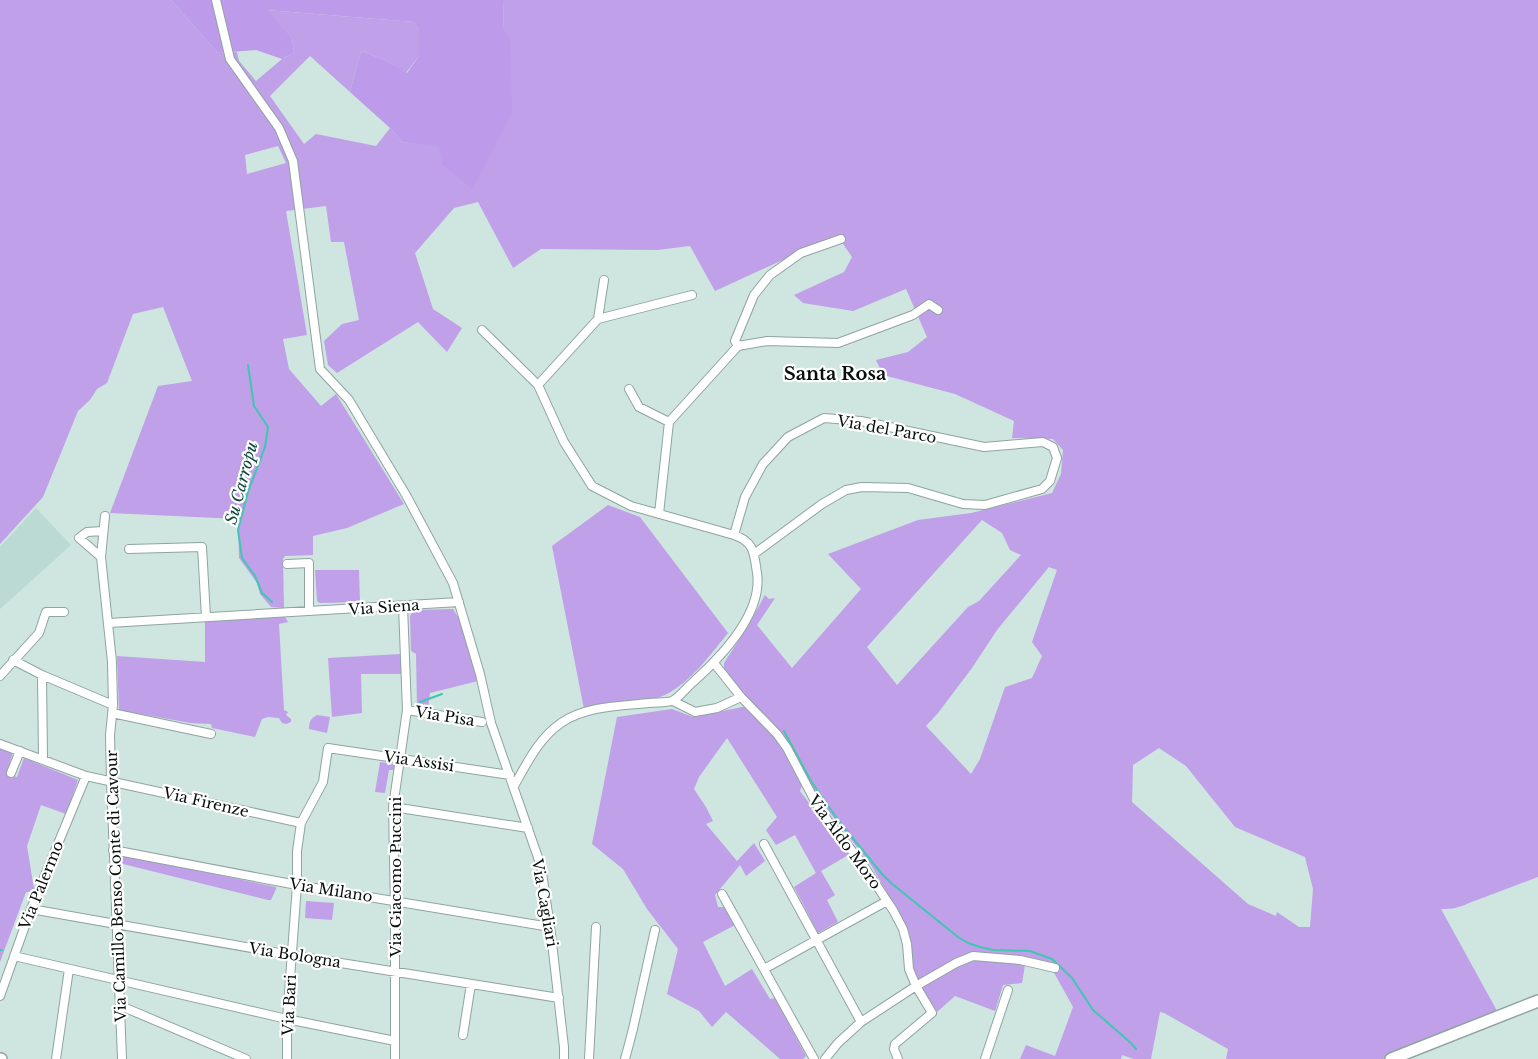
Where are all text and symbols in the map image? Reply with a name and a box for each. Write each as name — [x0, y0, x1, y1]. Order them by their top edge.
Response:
district label: Santa Rosa — [784, 363, 887, 385]
street label: Via del Parco — [835, 411, 938, 447]
water label: Su Carropu — [220, 439, 262, 527]
street label: Via Siena — [347, 595, 421, 619]
street label: Via Pisa — [413, 702, 477, 730]
street label: Via Assisi — [382, 747, 455, 775]
street label: Via Camillo Benso Conte di Cavour — [102, 749, 130, 1023]
street label: Via Firenze — [160, 783, 251, 821]
street label: Via Aldo Moro — [804, 790, 886, 893]
street label: Via Giacomo Puccini — [386, 797, 405, 958]
street label: Via Palermo — [14, 838, 68, 933]
street label: Via Cagliari — [528, 856, 562, 949]
street label: Via Milano — [287, 874, 374, 906]
street label: Via Bologna — [247, 938, 343, 972]
street label: Via Bari — [278, 974, 300, 1037]

